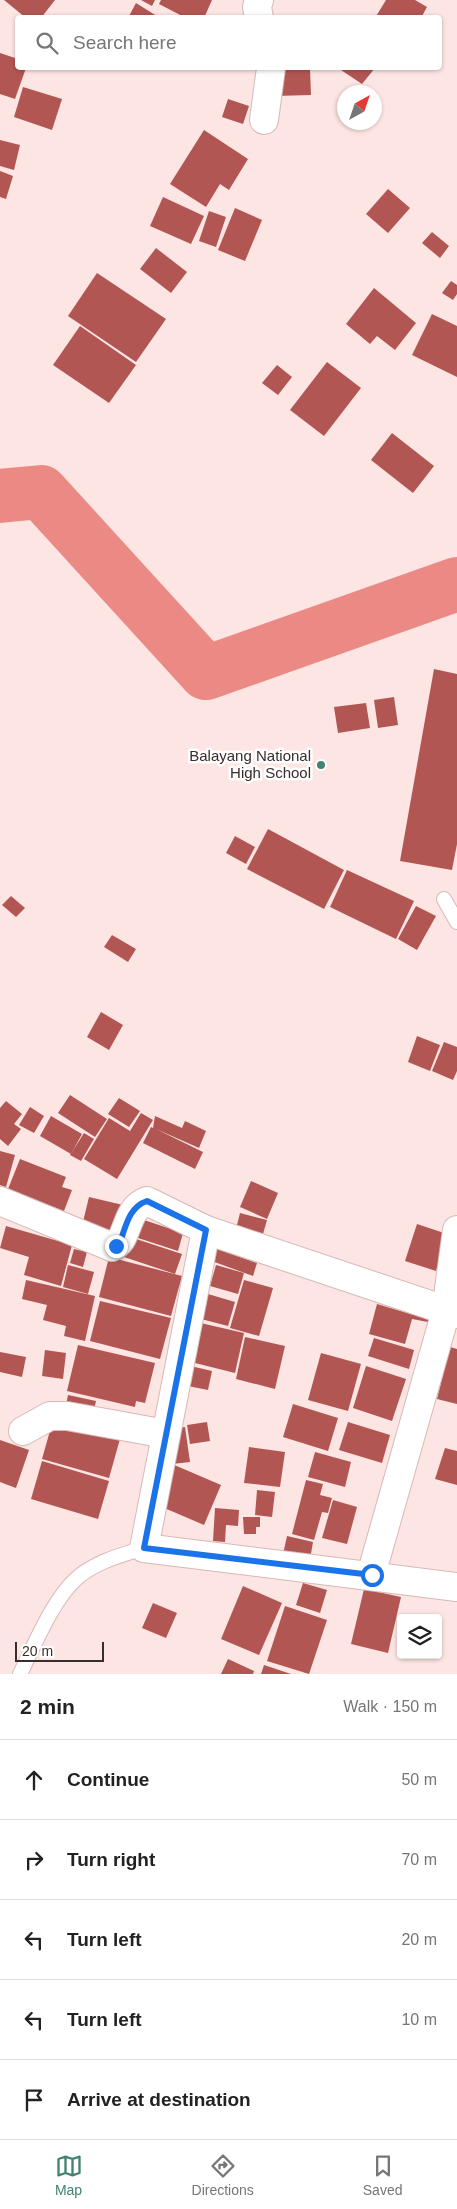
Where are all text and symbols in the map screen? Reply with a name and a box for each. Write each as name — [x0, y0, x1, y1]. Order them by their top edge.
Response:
search box — [15, 15, 442, 70]
icon: search — [33, 29, 61, 57]
text: Search here — [73, 32, 177, 53]
north arrow — [337, 85, 382, 130]
place label: Balayang National High School — [189, 747, 311, 781]
marker: Balayang National High School — [315, 759, 327, 771]
route end — [105, 1235, 128, 1258]
route start — [361, 1564, 384, 1587]
map controls — [397, 1614, 442, 1659]
button: layers — [397, 1614, 442, 1659]
scale bar — [15, 1639, 104, 1662]
text: 20 m — [22, 1643, 53, 1659]
text: 2 min — [20, 1695, 75, 1718]
text: Walk · 150 m — [343, 1698, 437, 1715]
icon: ahead — [20, 1766, 48, 1794]
text: Continue — [67, 1769, 149, 1790]
text: 50 m — [401, 1771, 437, 1788]
icon: right — [20, 1846, 48, 1874]
text: Turn right — [67, 1849, 155, 1870]
text: 70 m — [401, 1851, 437, 1868]
icon: left — [20, 1926, 48, 1954]
text: Turn left — [67, 1929, 142, 1950]
text: 20 m — [401, 1931, 437, 1948]
icon: left — [20, 2006, 48, 2034]
text: Turn left — [67, 2009, 142, 2030]
text: 10 m — [401, 2011, 437, 2028]
icon: arrive — [20, 2086, 48, 2114]
text: Arrive at destination — [67, 2089, 251, 2110]
tab: Map — [55, 2152, 83, 2198]
tab: Directions — [192, 2152, 254, 2198]
tab: Saved — [363, 2152, 402, 2198]

